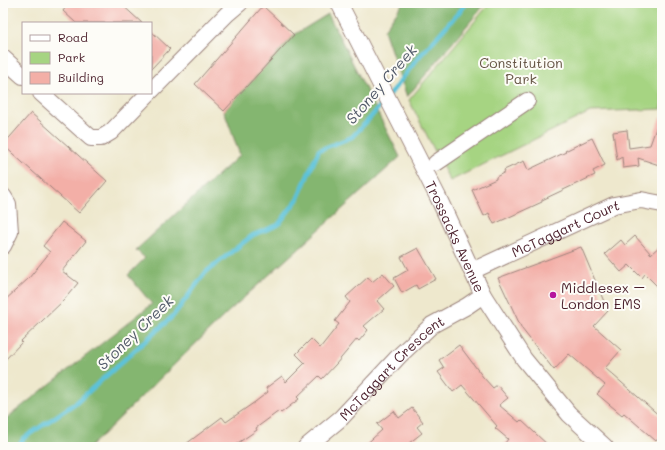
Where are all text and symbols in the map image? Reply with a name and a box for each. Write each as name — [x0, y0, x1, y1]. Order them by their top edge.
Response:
legend — [22, 22, 152, 94]
text: Road — [58, 29, 88, 45]
water label: Stoney Creek — [341, 39, 422, 128]
text: Park — [58, 49, 85, 65]
park label: Constitution Park — [479, 53, 563, 88]
text: Building — [58, 69, 104, 85]
street label: Trossacks Avenue — [422, 177, 490, 295]
street label: McTaggart Court — [508, 195, 621, 261]
place label: Middlesex – London EMS — [561, 278, 645, 313]
water label: Stoney Creek — [92, 290, 178, 374]
marker: Middlesex – London EMS — [548, 290, 558, 300]
street label: McTaggart Crescent — [334, 311, 447, 424]

